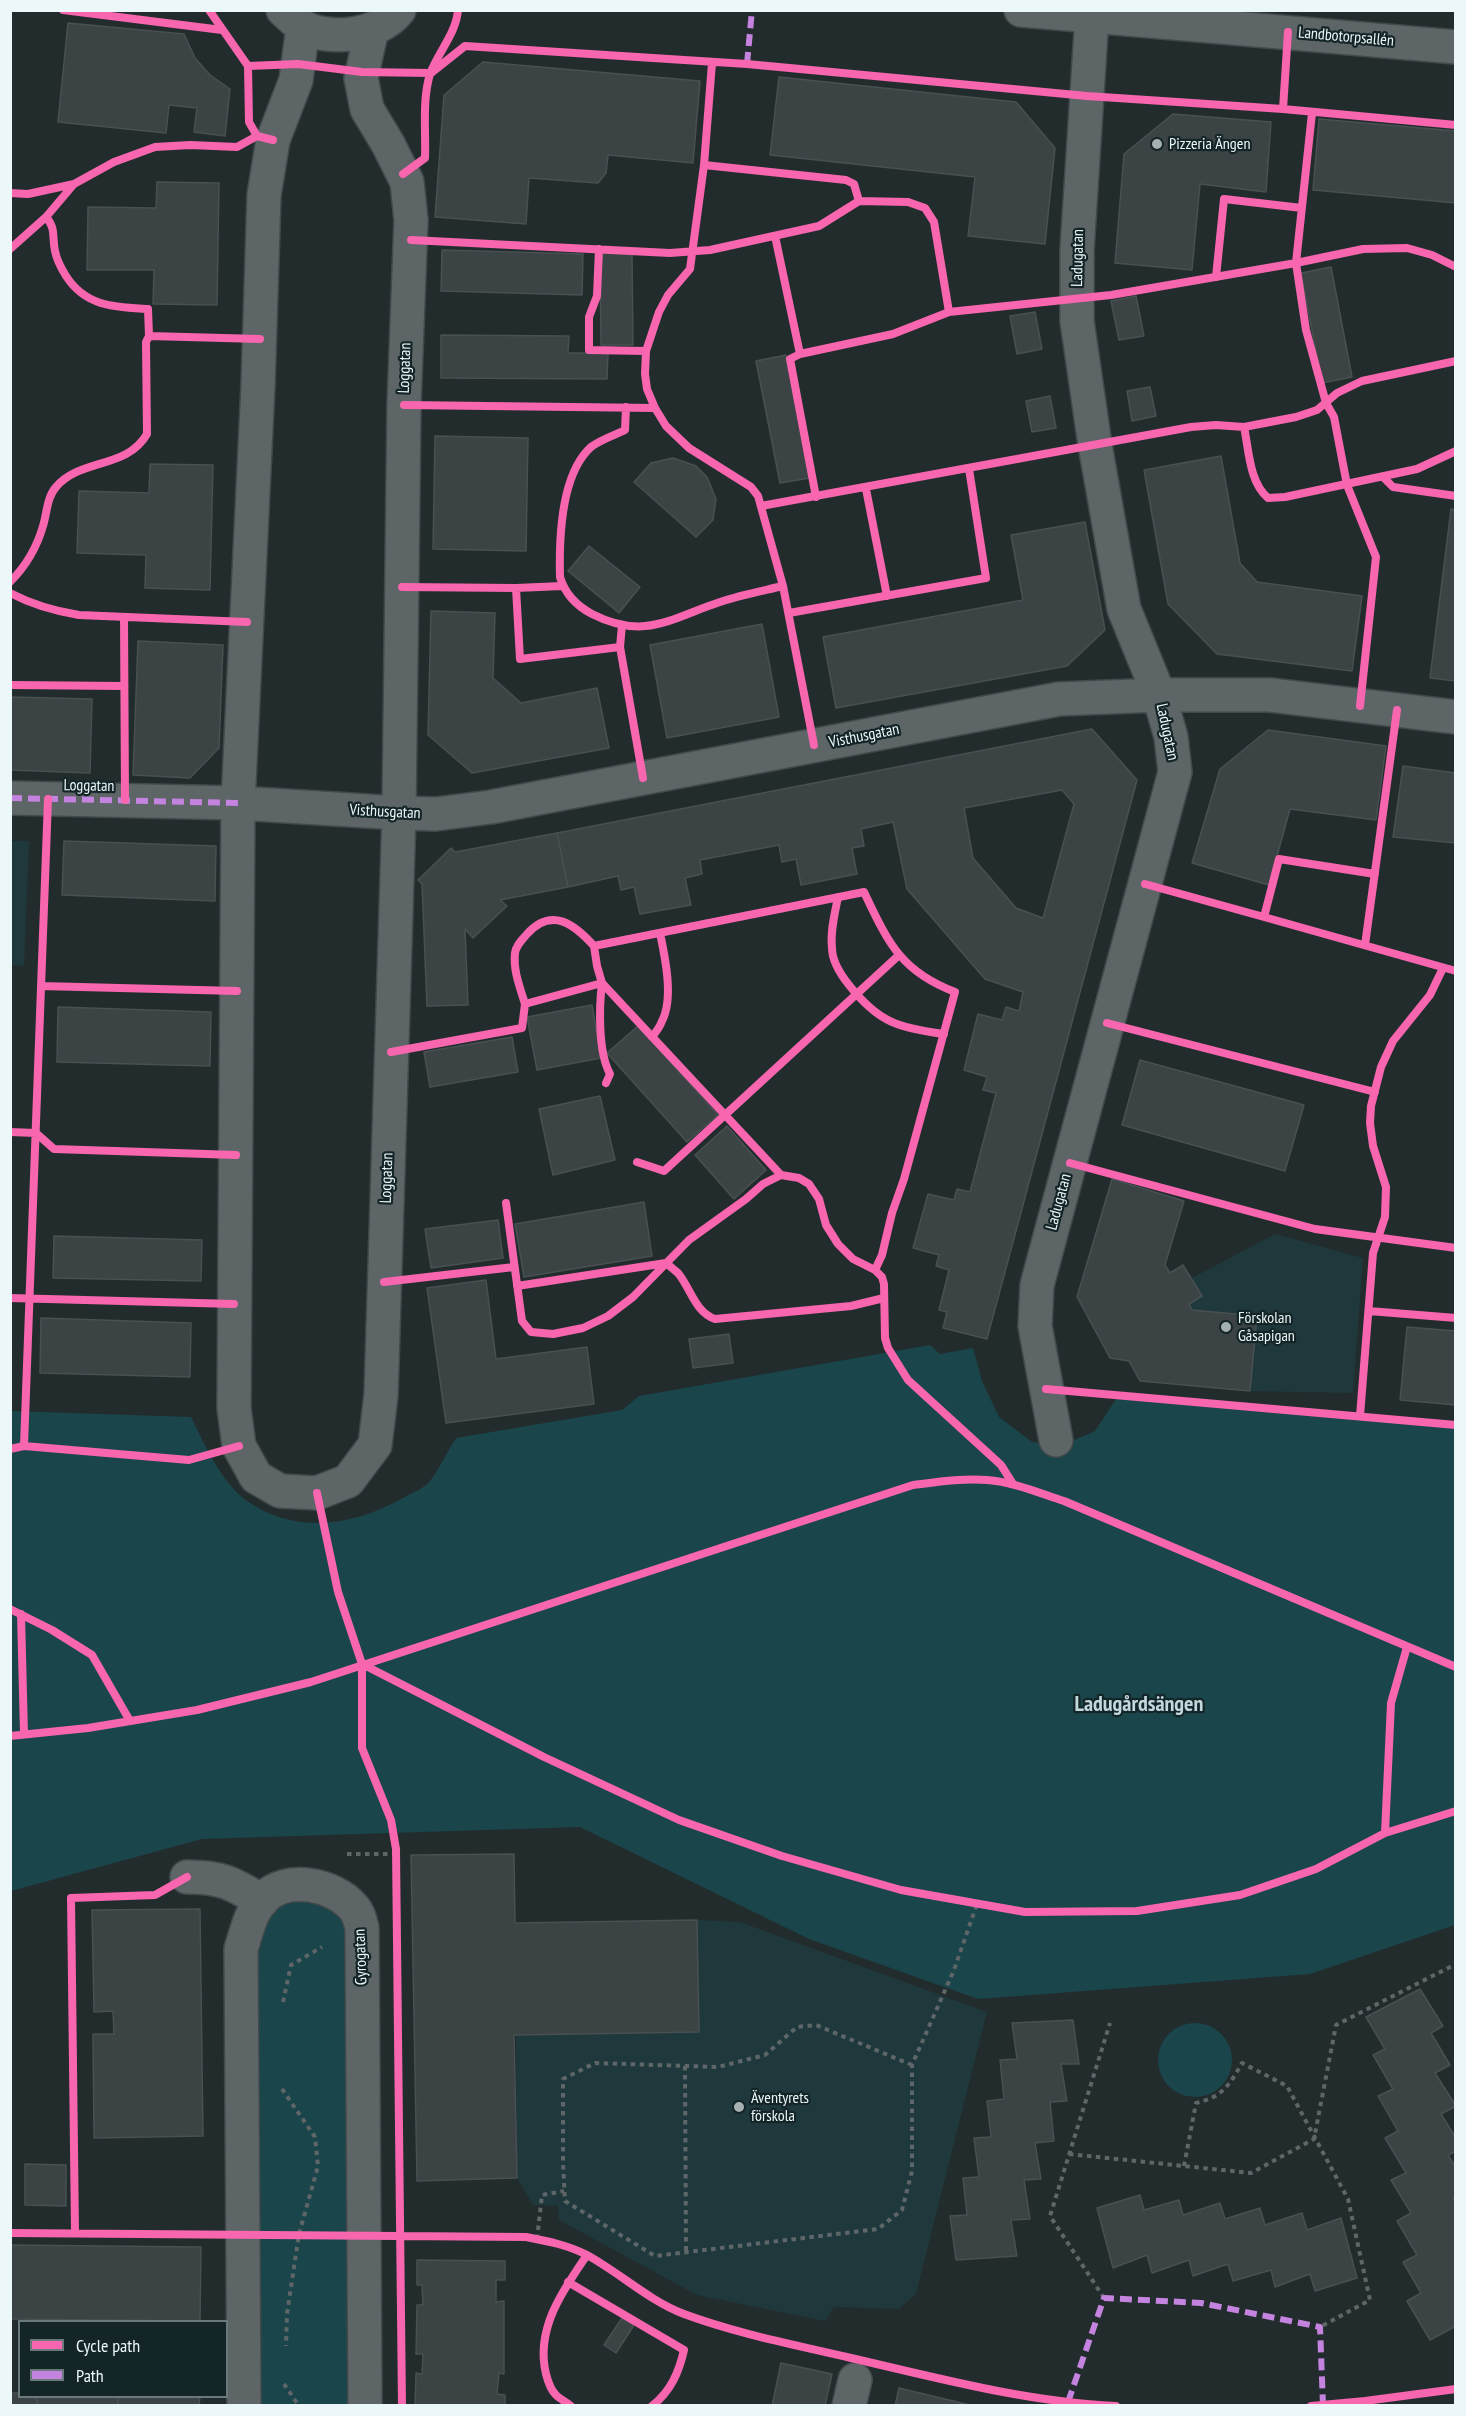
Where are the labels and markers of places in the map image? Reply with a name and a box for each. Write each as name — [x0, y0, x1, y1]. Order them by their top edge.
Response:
place label: Pizzeria Ängen — [1169, 134, 1250, 154]
marker: Pizzeria Ängen — [1150, 137, 1164, 151]
place label: Förskolan Gåsapigan — [1238, 1308, 1295, 1346]
marker: Förskolan Gåsapigan — [1219, 1320, 1233, 1334]
place label: Äventyrets förskola — [751, 2088, 809, 2126]
marker: Äventyrets förskola — [732, 2100, 746, 2114]

